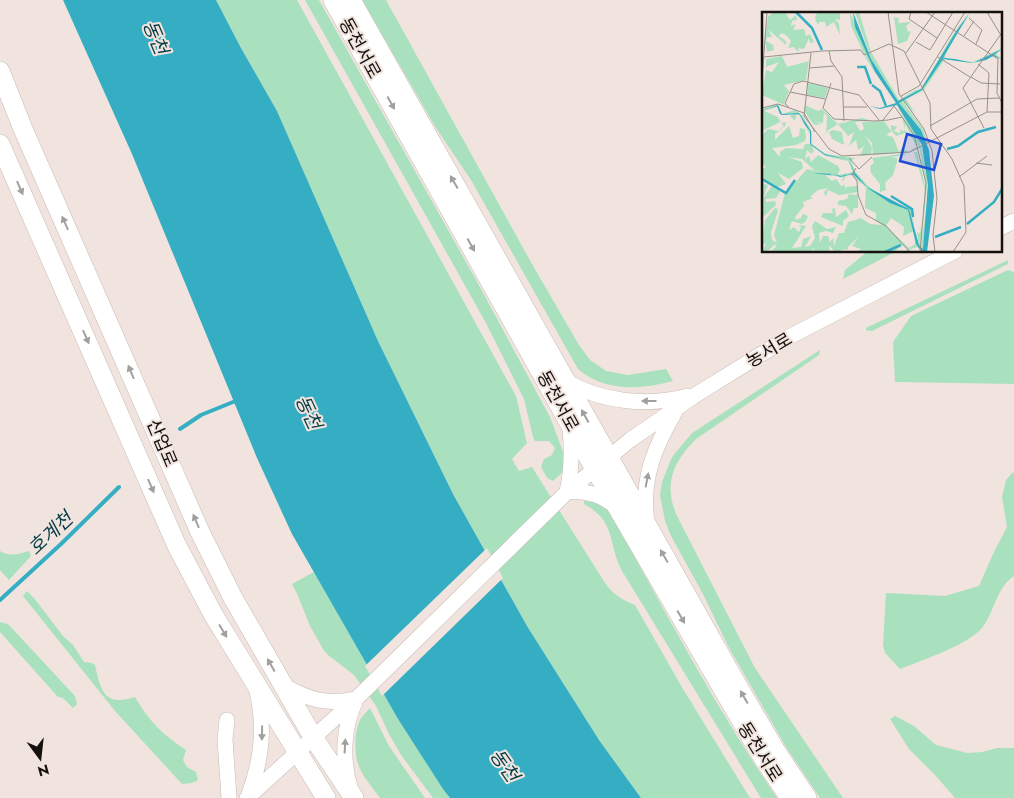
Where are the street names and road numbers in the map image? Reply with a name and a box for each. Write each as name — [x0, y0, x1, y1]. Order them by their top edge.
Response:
street label: 동천서로 — [333, 13, 387, 83]
street label: 농서로 — [741, 326, 797, 374]
street label: 동천서로 — [531, 366, 585, 436]
street label: 산업로 — [140, 415, 184, 471]
street label: 동천서로 — [731, 717, 789, 787]

